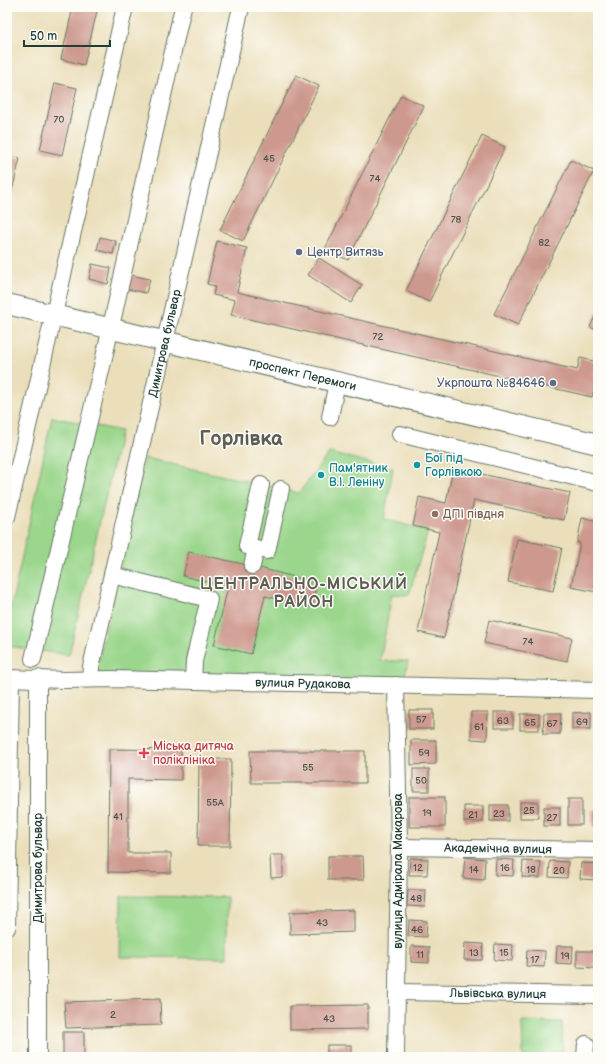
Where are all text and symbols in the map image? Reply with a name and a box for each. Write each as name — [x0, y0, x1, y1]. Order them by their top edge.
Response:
scale bar — [24, 22, 110, 48]
text: 50 m — [30, 29, 57, 44]
house number: 70 — [54, 114, 65, 126]
house number: 45 — [263, 153, 275, 165]
house number: 74 — [369, 173, 381, 185]
house number: 78 — [451, 214, 462, 226]
house number: 82 — [538, 237, 550, 249]
place label: Центр Витязь — [307, 245, 384, 260]
marker: Центр Витязь — [294, 247, 304, 257]
street label: Димитрова бульвар — [146, 288, 185, 399]
house number: 72 — [373, 331, 384, 343]
street label: проспект Перемоги — [248, 355, 358, 394]
place label: Укрпошта №84646 — [437, 376, 545, 391]
marker: Укрпошта №84646 — [548, 378, 558, 388]
district label: Горлівка — [199, 427, 283, 451]
place label: Бої під Горлівкою — [425, 451, 482, 480]
marker: Бої під Горлівкою — [412, 460, 422, 470]
place label: Пам'ятник В.І. Леніну — [329, 461, 388, 490]
marker: Пам'ятник В.І. Леніну — [316, 470, 326, 480]
place label: ДПІ півдня — [443, 507, 504, 522]
marker: ДПІ півдня — [430, 509, 440, 519]
district label: ЦЕНТРАЛЬНО-МІСЬКИЙ РАЙОН — [200, 572, 408, 612]
house number: 74 — [522, 636, 534, 648]
street label: вулиця Рудакова — [255, 675, 351, 692]
house number: 57 — [416, 714, 426, 726]
house number: 63 — [497, 715, 509, 727]
house number: 69 — [576, 716, 588, 728]
house number: 65 — [524, 717, 536, 729]
house number: 67 — [546, 718, 558, 730]
house number: 61 — [474, 721, 484, 733]
place label: Міська дитяча поліклініка — [153, 739, 234, 768]
marker: Міська дитяча поліклініка — [138, 747, 150, 759]
house number: 59 — [418, 747, 430, 759]
house number: 55 — [302, 762, 314, 774]
house number: 50 — [415, 775, 427, 787]
street label: вулиця Адмірала Макарова — [391, 793, 406, 949]
house number: 55А — [206, 797, 225, 809]
house number: 25 — [523, 805, 535, 817]
house number: 19 — [422, 807, 432, 819]
house number: 23 — [493, 808, 505, 820]
house number: 21 — [468, 809, 478, 821]
house number: 41 — [113, 811, 123, 823]
house number: 27 — [547, 812, 557, 824]
street label: Димитрова бульвар — [31, 813, 46, 923]
street label: Академічна вулиця — [443, 841, 552, 857]
house number: 12 — [413, 862, 423, 874]
house number: 16 — [500, 862, 510, 874]
house number: 14 — [469, 864, 479, 876]
house number: 18 — [526, 864, 536, 876]
house number: 20 — [553, 865, 565, 877]
house number: 48 — [410, 893, 422, 905]
house number: 43 — [316, 917, 328, 929]
house number: 46 — [411, 924, 423, 936]
house number: 13 — [469, 947, 479, 959]
house number: 15 — [499, 947, 509, 959]
house number: 11 — [416, 949, 424, 961]
house number: 19 — [560, 950, 570, 962]
house number: 17 — [531, 954, 539, 966]
street label: Львівська вулиця — [449, 986, 547, 1002]
house number: 2 — [110, 1009, 116, 1021]
house number: 43 — [323, 1013, 335, 1025]

